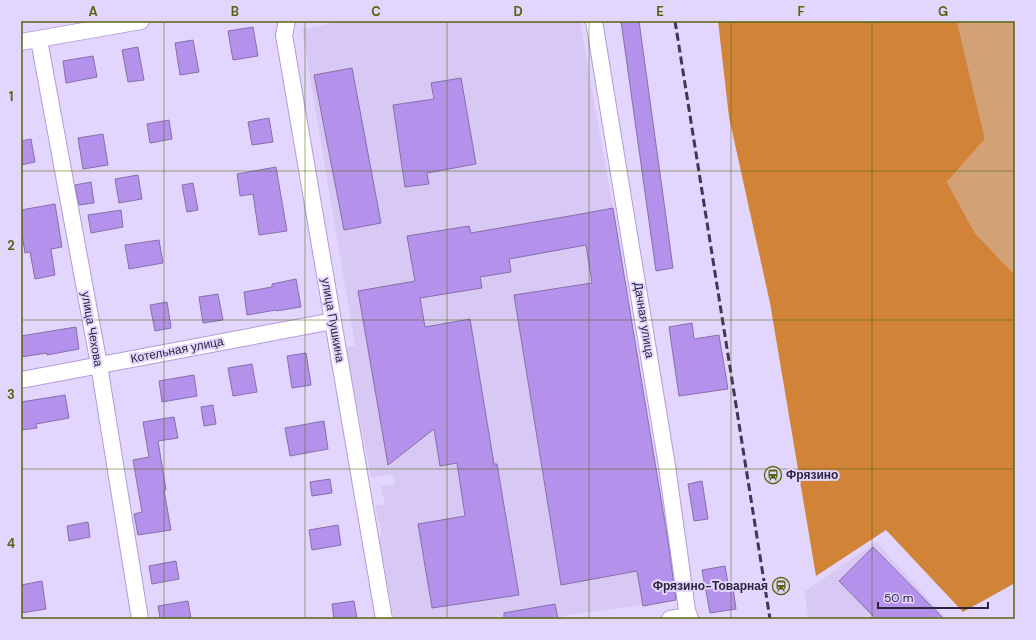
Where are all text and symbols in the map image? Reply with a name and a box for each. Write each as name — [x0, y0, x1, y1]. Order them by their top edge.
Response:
text: A — [88, 3, 98, 20]
text: B — [231, 3, 239, 20]
text: C — [371, 3, 381, 20]
text: D — [513, 3, 523, 20]
text: E — [656, 3, 664, 20]
text: F — [797, 3, 805, 20]
text: G — [938, 3, 948, 20]
text: 1 — [9, 88, 13, 105]
text: 2 — [7, 237, 15, 254]
street label: улица Пушкина — [318, 276, 348, 364]
street label: Дачная улица — [630, 281, 658, 359]
street label: улица Чехова — [78, 290, 107, 368]
street label: Котельная улица — [129, 333, 225, 367]
text: 3 — [7, 386, 15, 403]
station icon: Фрязино — [763, 465, 783, 485]
place label: Фрязино — [786, 467, 838, 483]
text: 4 — [7, 535, 15, 552]
station icon: Фрязино-Товарная — [771, 576, 791, 596]
place label: Фрязино-Товарная — [653, 578, 768, 594]
scale bar — [878, 584, 988, 610]
text: 50 m — [884, 590, 913, 606]

